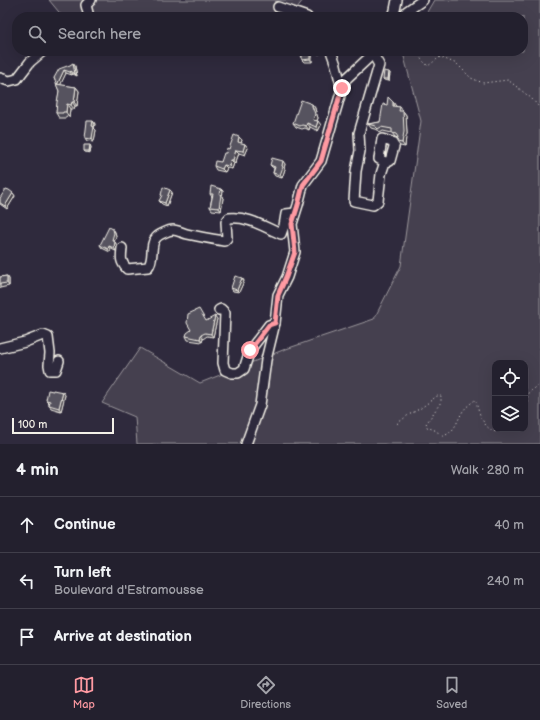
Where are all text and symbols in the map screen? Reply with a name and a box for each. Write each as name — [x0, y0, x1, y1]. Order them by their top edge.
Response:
search box — [12, 12, 528, 56]
icon: search — [26, 23, 48, 45]
text: Search here — [58, 25, 141, 44]
route end — [333, 79, 351, 97]
route start — [241, 341, 259, 359]
map controls — [492, 360, 528, 432]
button: locate — [492, 360, 528, 396]
button: layers — [492, 396, 528, 432]
scale bar — [12, 416, 114, 435]
text: 100 m — [18, 418, 47, 431]
text: 4 min — [16, 460, 59, 480]
text: Walk · 280 m — [451, 462, 524, 478]
icon: ahead — [16, 514, 38, 536]
text: Continue — [54, 515, 116, 534]
text: 40 m — [494, 517, 524, 533]
text: Turn left — [54, 563, 111, 582]
icon: left — [16, 570, 38, 592]
text: 240 m — [487, 573, 524, 589]
text: Boulevard d'Estramousse — [54, 582, 204, 598]
icon: arrive — [16, 626, 38, 648]
text: Arrive at destination — [54, 627, 192, 646]
tab: Map — [73, 674, 95, 711]
tab: Directions — [240, 674, 291, 711]
tab: Saved — [436, 674, 467, 711]

